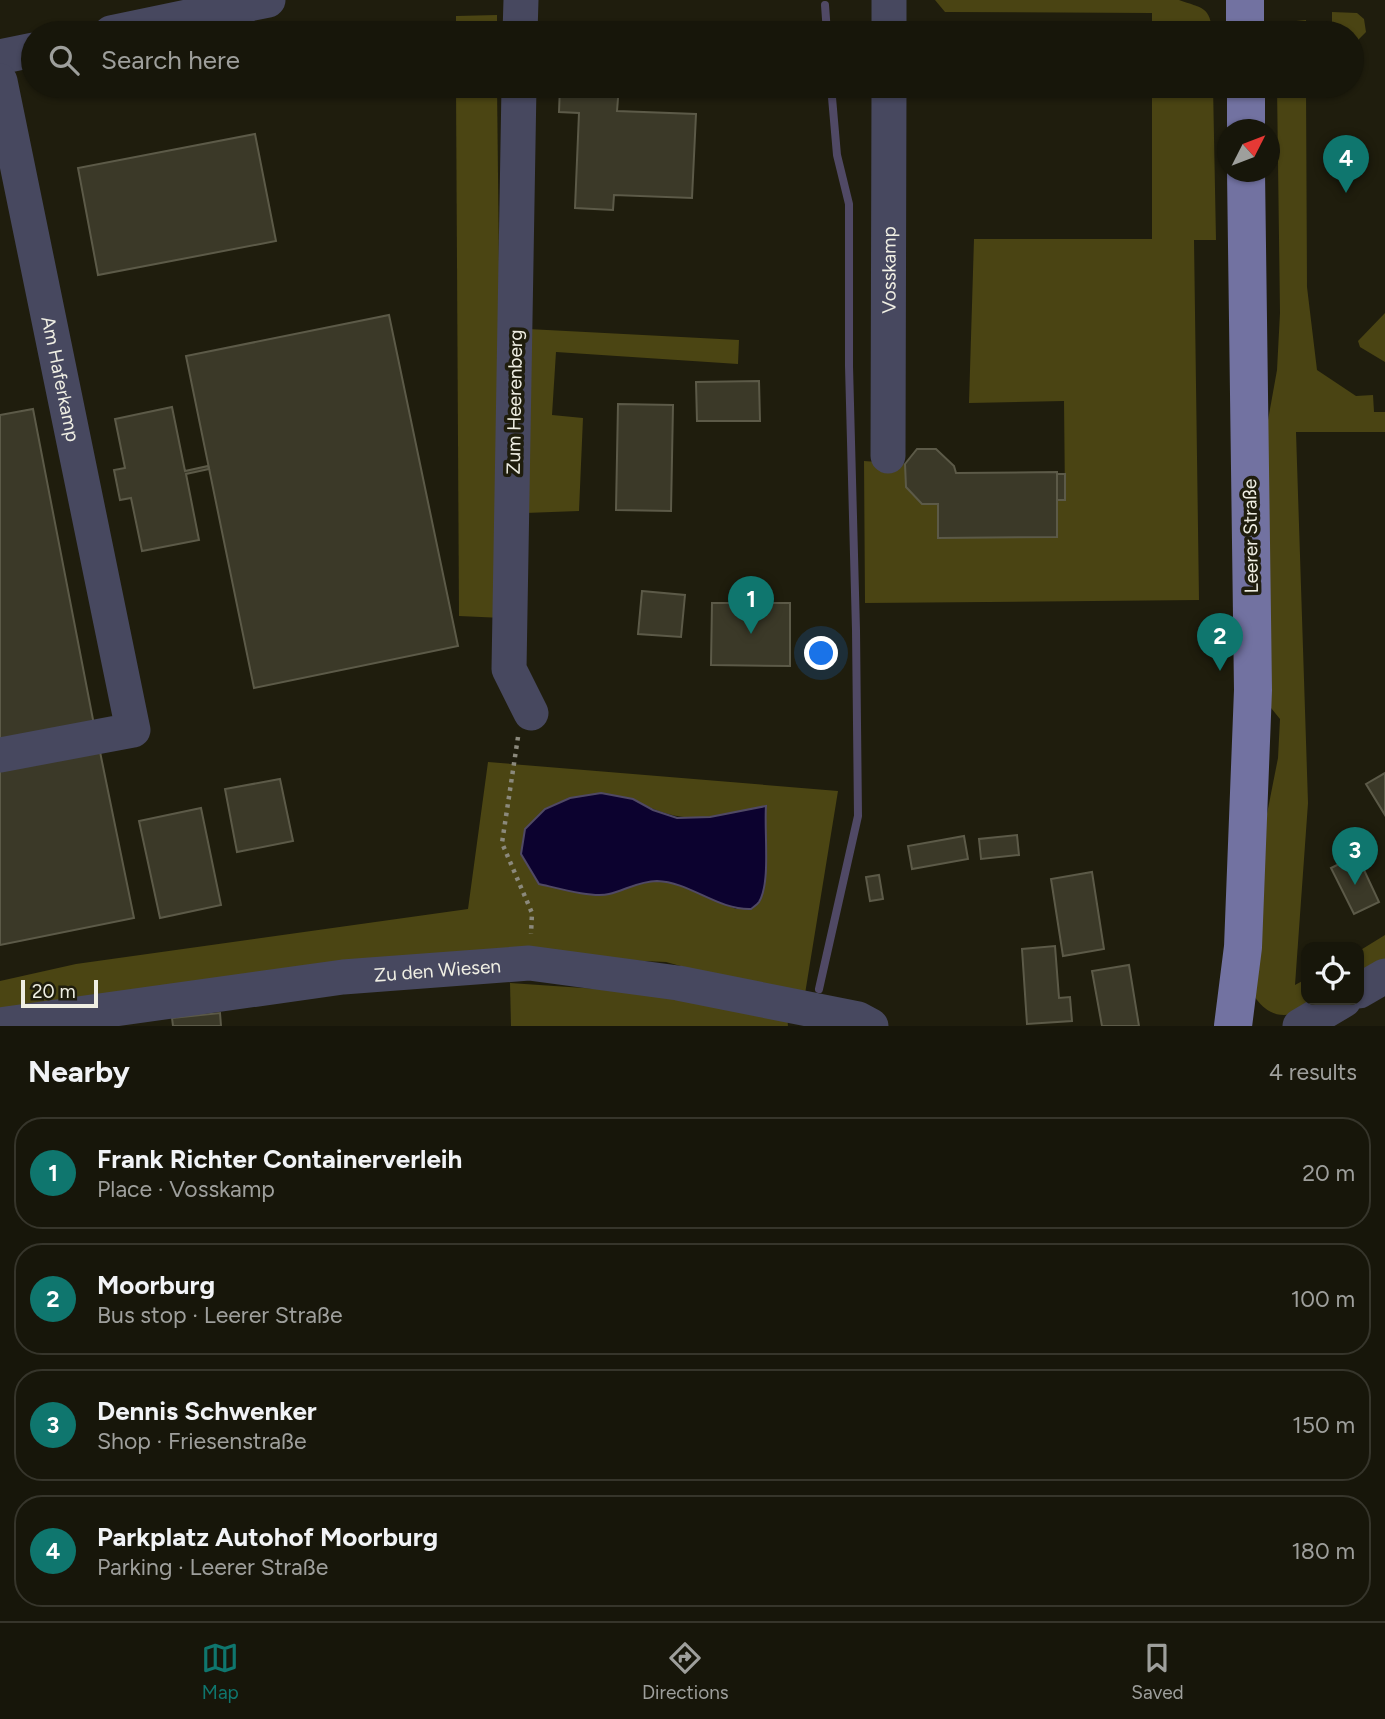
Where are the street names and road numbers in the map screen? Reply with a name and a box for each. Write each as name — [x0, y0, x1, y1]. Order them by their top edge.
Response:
street label: Vosskamp — [877, 226, 901, 314]
street label: Am Haferkamp — [36, 314, 85, 444]
street label: Zum Heerenberg — [502, 329, 527, 475]
street label: Leerer Straße — [1238, 479, 1263, 593]
street label: Zu den Wiesen — [373, 954, 502, 987]

